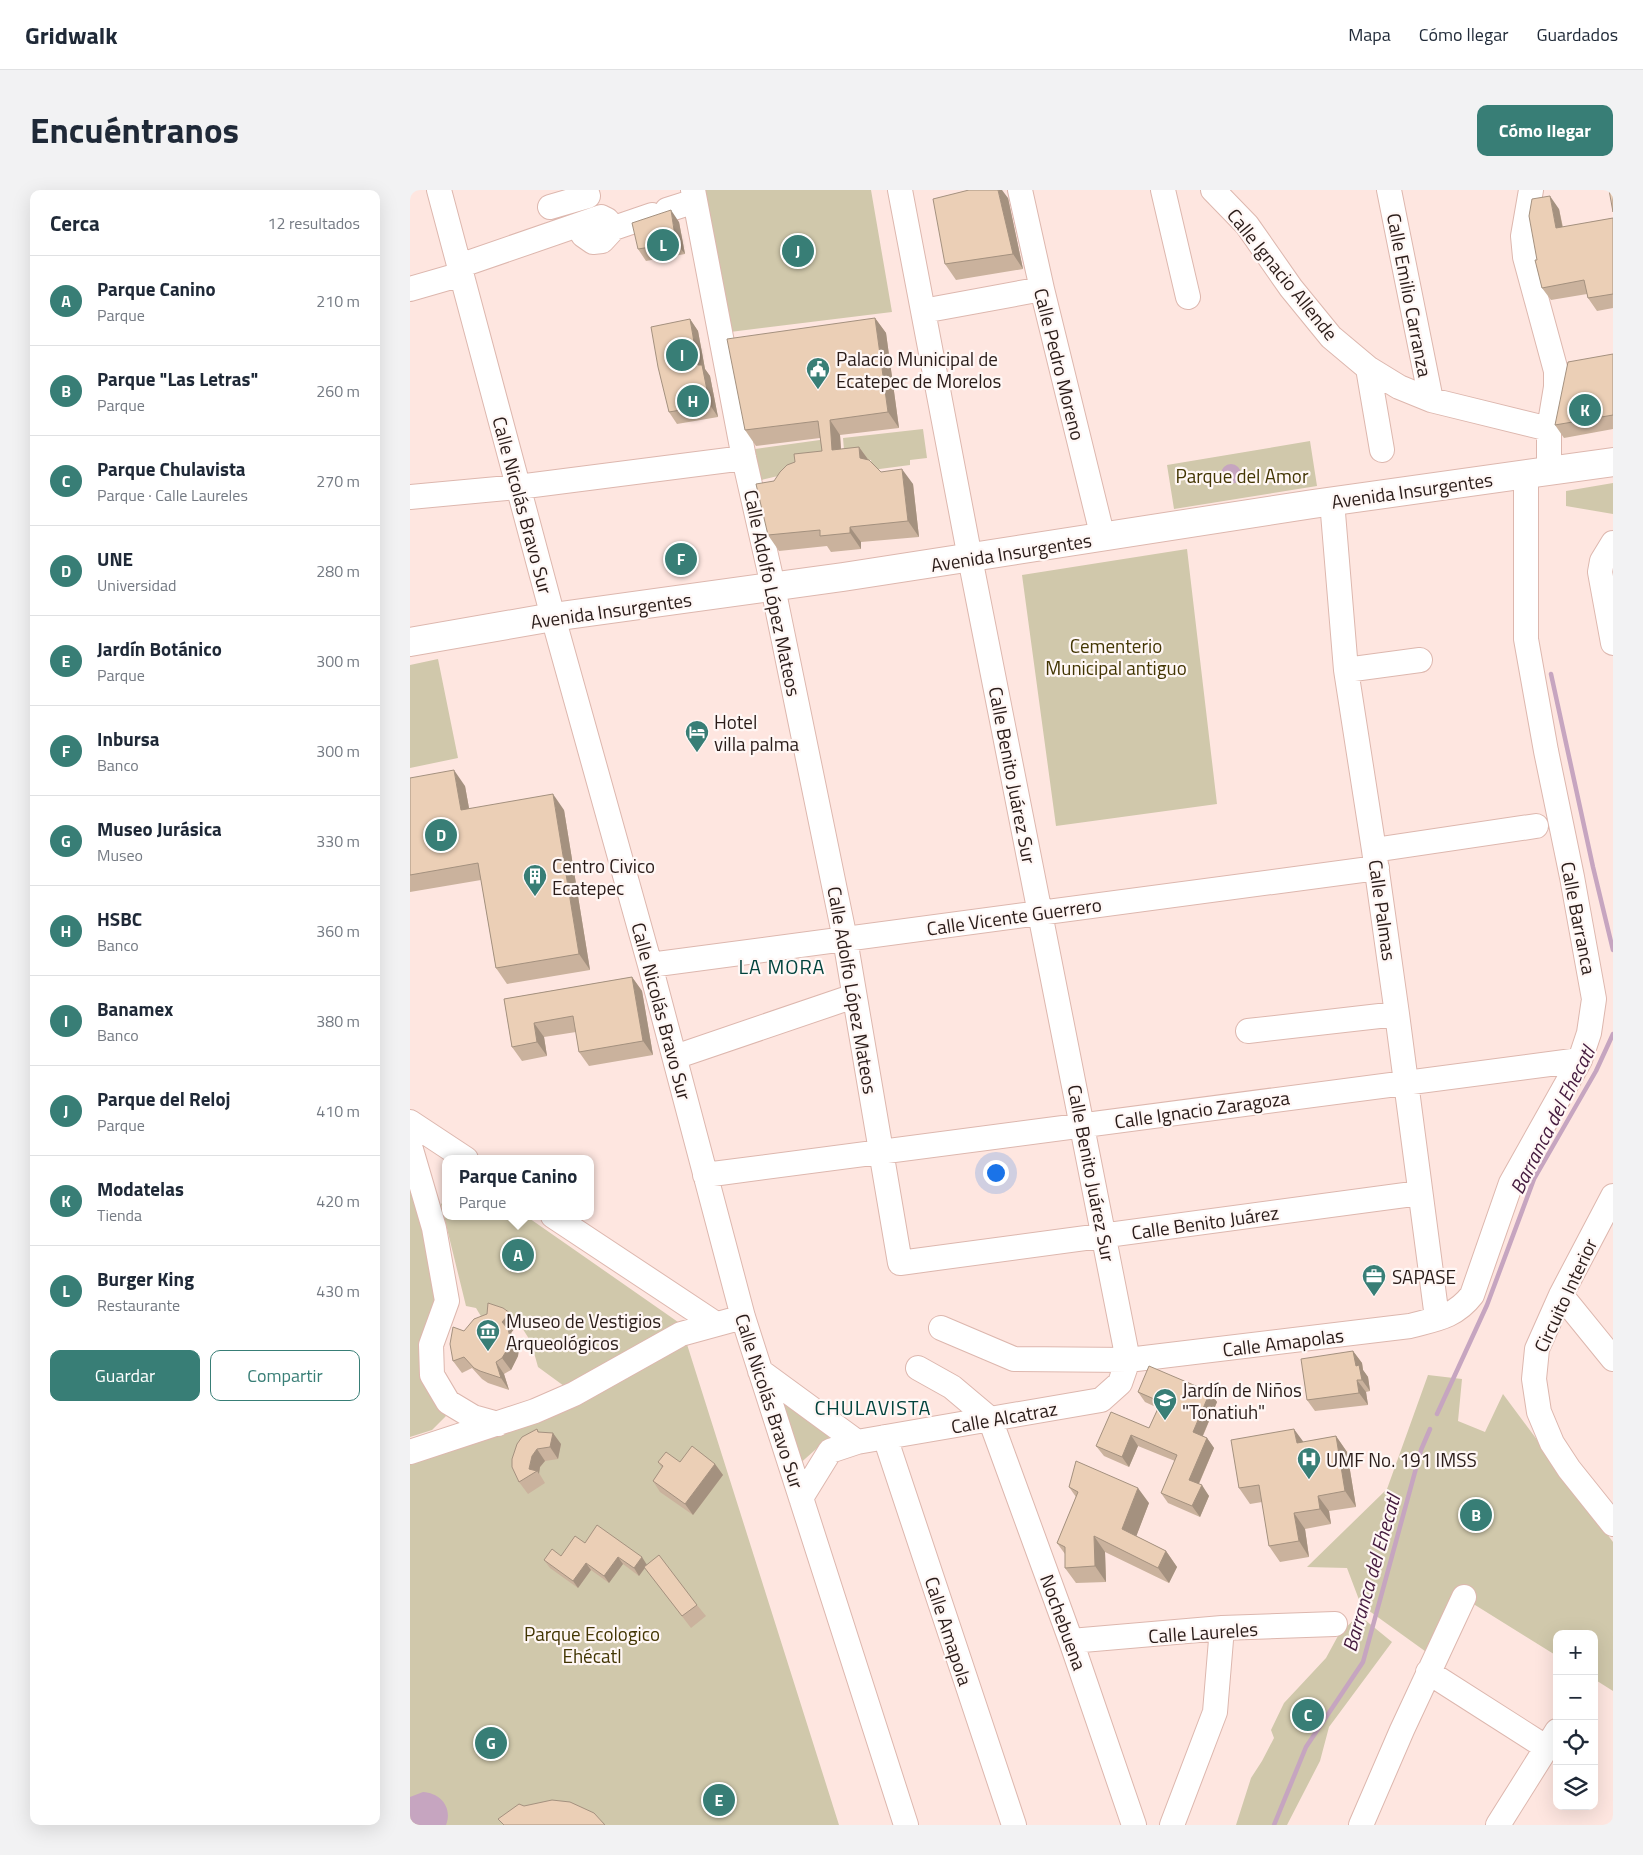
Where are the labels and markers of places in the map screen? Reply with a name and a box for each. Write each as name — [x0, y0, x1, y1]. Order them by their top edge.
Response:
pin: L — [647, 226, 679, 264]
pin: J — [782, 232, 814, 270]
pin: I — [666, 336, 698, 374]
place label: Palacio Municipal de Ecatepec de Morelos — [836, 344, 1002, 395]
public building icon: Palacio Municipal de Ecatepec de Morelos — [805, 356, 831, 390]
pin: H — [677, 382, 709, 420]
pin: K — [1569, 391, 1601, 429]
pin: F — [665, 540, 697, 578]
place label: Hotel villa palma — [714, 707, 800, 758]
hotel icon: Hotel villa palma — [684, 719, 710, 753]
pin: D — [425, 816, 457, 854]
place label: Centro Civico Ecatepec — [552, 851, 655, 902]
building icon: Centro Civico Ecatepec — [522, 863, 548, 897]
pin: A — [502, 1236, 534, 1274]
place label: SAPASE — [1392, 1262, 1456, 1291]
office icon: SAPASE — [1361, 1263, 1387, 1297]
place label: Museo de Vestigios Arqueológicos — [506, 1306, 661, 1357]
museum icon: Museo de Vestigios Arqueológicos — [475, 1318, 501, 1352]
place label: Jardín de Niños "Tonatiuh" — [1182, 1375, 1302, 1426]
school or university icon: Jardín de Niños "Tonatiuh" — [1152, 1387, 1178, 1421]
place label: UMF No. 191 IMSS — [1326, 1445, 1477, 1474]
hospital icon: UMF No. 191 IMSS — [1296, 1446, 1322, 1480]
pin: B — [1460, 1496, 1492, 1534]
pin: C — [1292, 1696, 1324, 1734]
pin: G — [475, 1724, 507, 1762]
pin: E — [703, 1781, 735, 1819]

